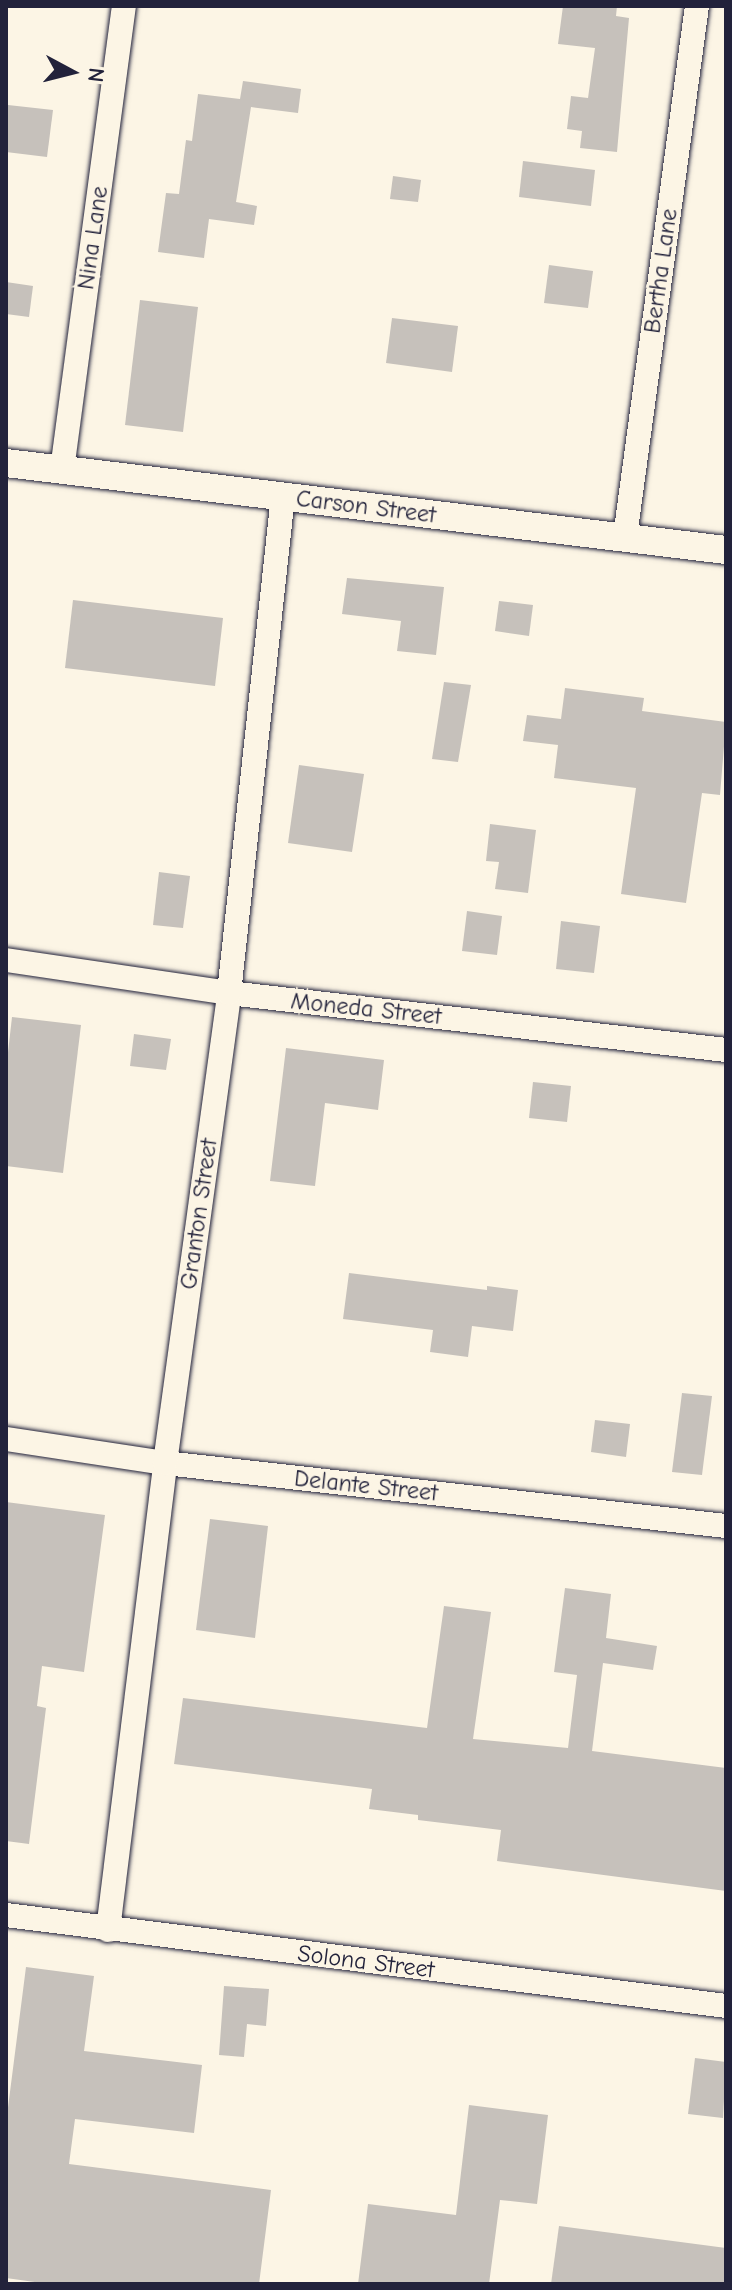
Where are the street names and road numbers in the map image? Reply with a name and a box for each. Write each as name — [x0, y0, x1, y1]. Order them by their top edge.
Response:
street label: Nina Lane — [71, 184, 115, 292]
street label: Bertha Lane — [638, 207, 684, 335]
street label: Carson Street — [294, 484, 438, 530]
street label: Moneda Street — [289, 987, 443, 1031]
street label: Granton Street — [174, 1137, 224, 1291]
street label: Delante Street — [293, 1464, 439, 1508]
street label: Solona Street — [296, 1939, 436, 1985]

